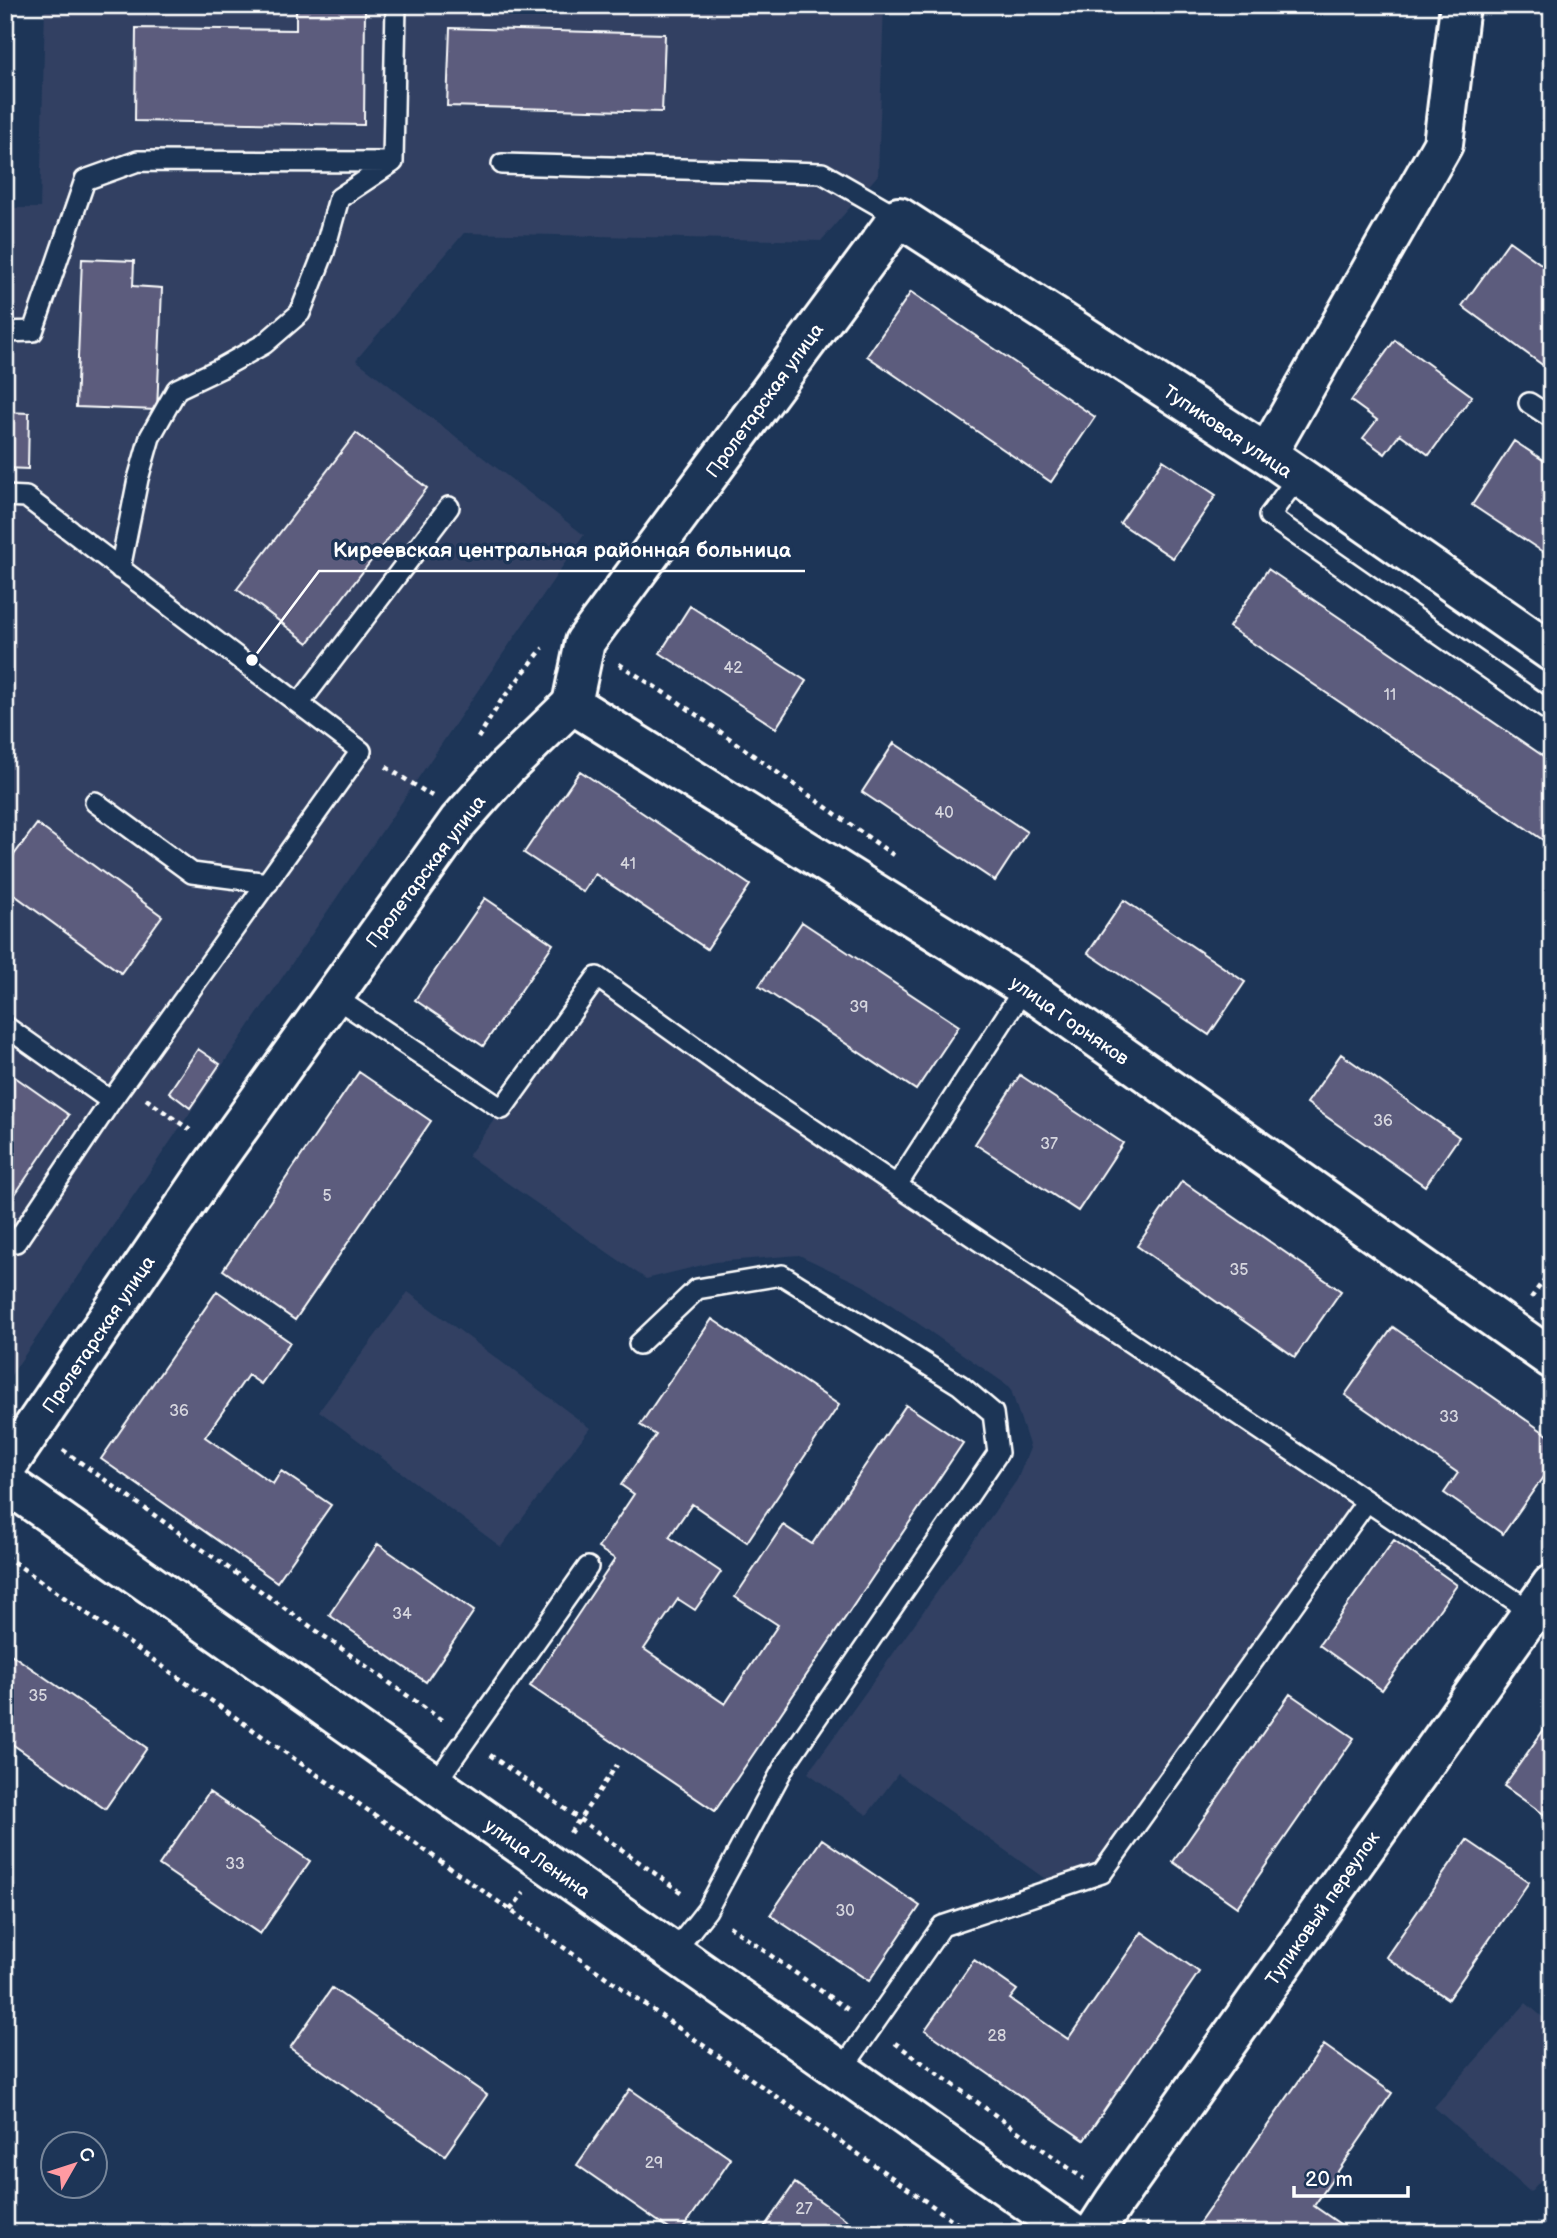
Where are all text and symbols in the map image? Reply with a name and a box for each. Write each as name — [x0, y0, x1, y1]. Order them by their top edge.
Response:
street label: Пролетарская улица — [702, 319, 829, 482]
street label: Тупиковая улица — [1158, 381, 1296, 484]
callout: Киреевская центральная районная больница — [319, 529, 805, 571]
text: Киреевская центральная районная больница — [333, 538, 792, 563]
house number: 42 — [723, 659, 743, 678]
house number: 11 — [1384, 686, 1396, 705]
street label: Пролетарская улица — [361, 791, 491, 953]
house number: 40 — [934, 804, 954, 823]
house number: 41 — [620, 855, 636, 874]
street label: улица Горняков — [1005, 972, 1133, 1071]
house number: 39 — [849, 998, 869, 1017]
house number: 36 — [1373, 1112, 1393, 1131]
house number: 37 — [1040, 1135, 1058, 1154]
house number: 5 — [322, 1187, 332, 1206]
street label: Пролетарская улица — [38, 1252, 161, 1418]
house number: 35 — [1229, 1261, 1249, 1280]
house number: 36 — [169, 1402, 189, 1421]
house number: 33 — [1439, 1408, 1459, 1427]
house number: 34 — [392, 1605, 412, 1624]
house number: 35 — [28, 1687, 48, 1706]
street label: улица Ленина — [480, 1814, 594, 1904]
street label: Тупиковый переулок — [1261, 1827, 1385, 1990]
house number: 33 — [225, 1855, 245, 1874]
house number: 30 — [835, 1902, 855, 1921]
house number: 28 — [988, 2027, 1006, 2046]
north arrow — [38, 2130, 108, 2200]
text: С — [73, 2143, 99, 2168]
house number: 29 — [645, 2154, 663, 2173]
scale bar — [1294, 2154, 1408, 2198]
text: 20 m — [1305, 2167, 1353, 2192]
house number: 27 — [795, 2200, 813, 2219]

